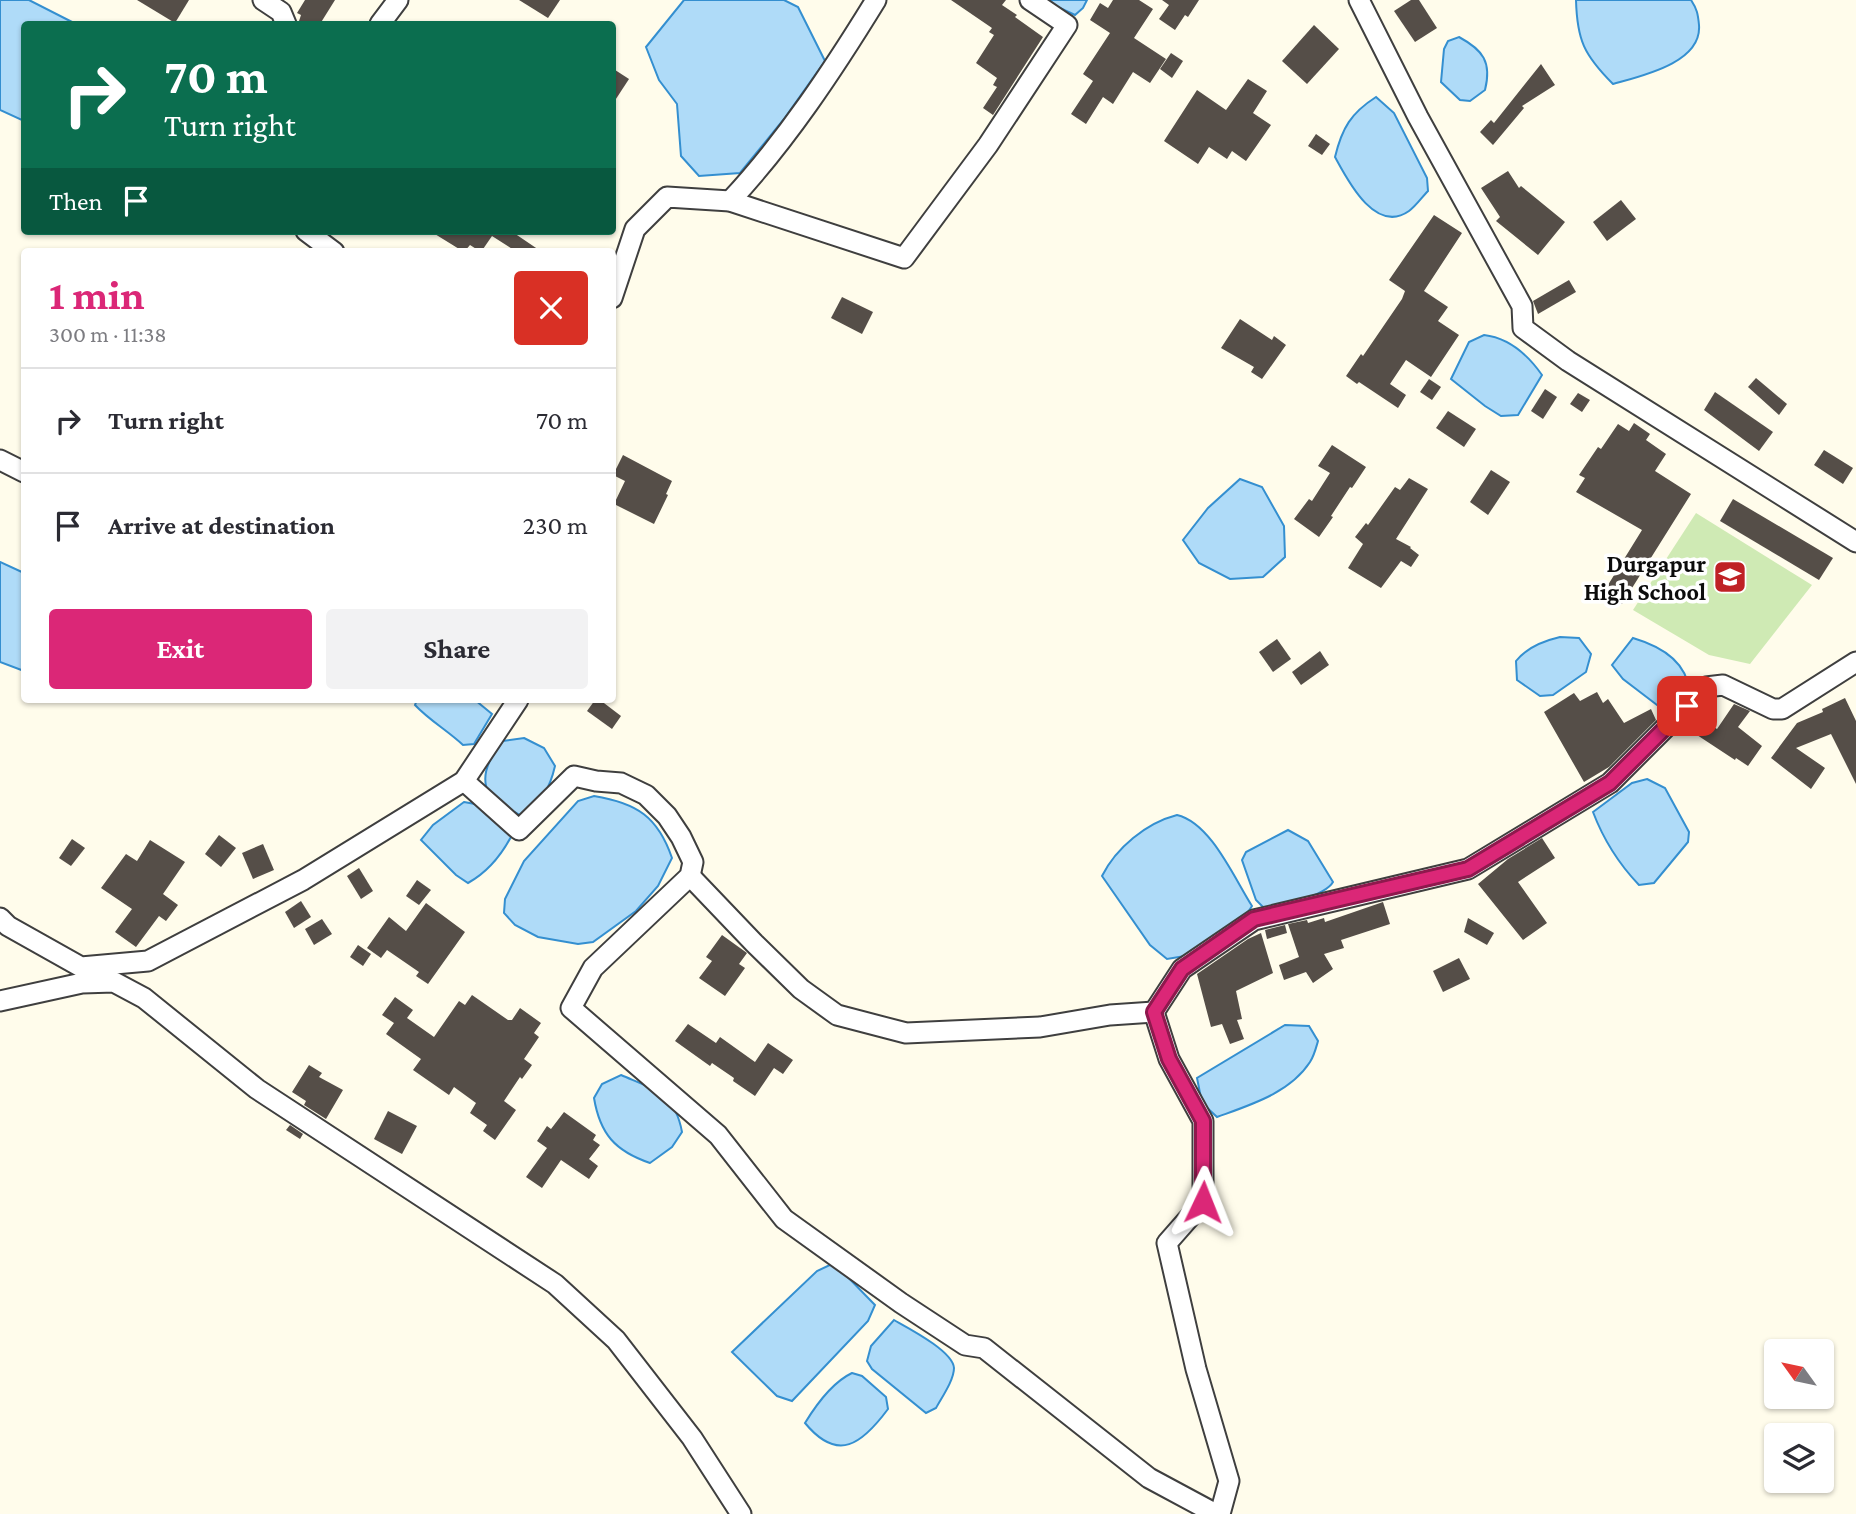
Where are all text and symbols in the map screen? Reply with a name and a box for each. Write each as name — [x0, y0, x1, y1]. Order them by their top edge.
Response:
icon: right — [49, 49, 140, 140]
text: 70 m — [164, 49, 268, 104]
text: Turn right — [164, 107, 296, 143]
icon: arrive — [117, 182, 155, 220]
text: Then — [49, 187, 103, 216]
text: 1 min — [49, 271, 145, 318]
button: close — [514, 271, 588, 345]
text: 300 m · 11:38 — [49, 321, 167, 347]
icon: right — [49, 402, 87, 440]
text: Turn right — [108, 406, 224, 435]
text: 70 m — [536, 406, 588, 435]
icon: arrive — [49, 507, 87, 545]
text: Arrive at destination — [108, 511, 335, 540]
text: 230 m — [523, 511, 588, 540]
place label: Durgapur High School — [1584, 550, 1706, 605]
school or university icon: Durgapur High School — [1711, 558, 1749, 596]
button: Exit — [49, 609, 312, 689]
button: Share — [326, 609, 588, 689]
pin — [1657, 676, 1717, 736]
icon: arrive — [1668, 687, 1706, 725]
position arrow — [1166, 1165, 1240, 1239]
north arrow — [1764, 1339, 1834, 1409]
map controls — [1764, 1339, 1834, 1493]
button: layers — [1764, 1423, 1834, 1493]

